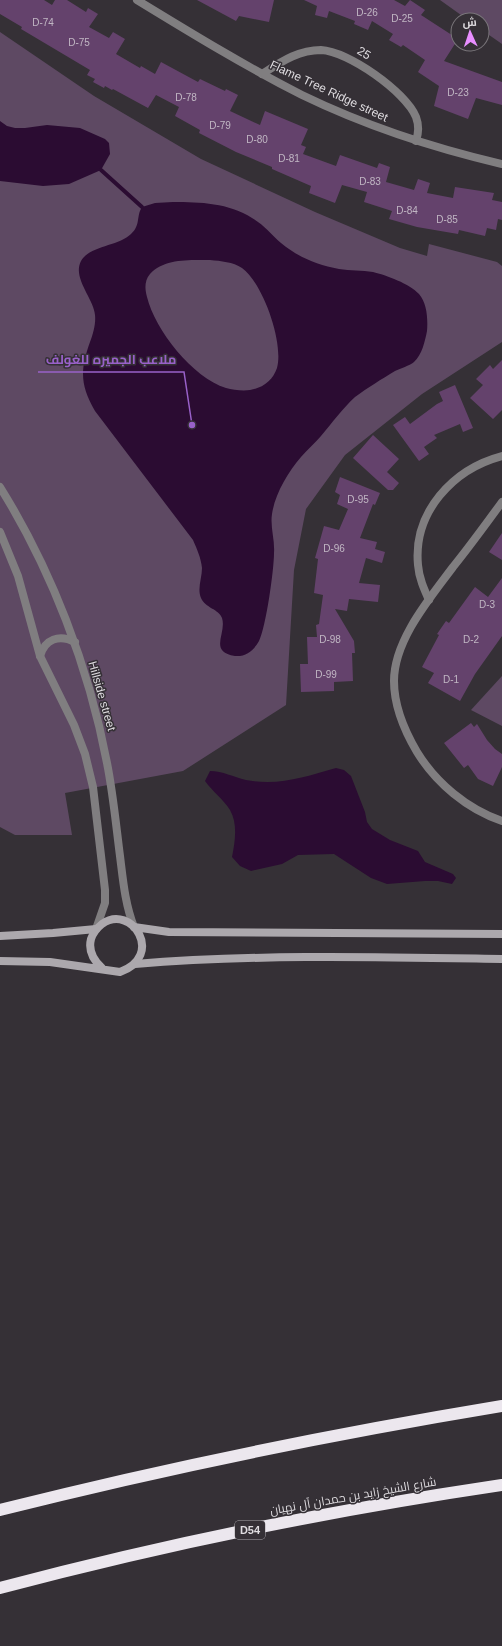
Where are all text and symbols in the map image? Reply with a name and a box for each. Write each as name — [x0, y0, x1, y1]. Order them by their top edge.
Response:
house number: D-26 — [356, 7, 378, 18]
north arrow — [450, 12, 490, 52]
house number: D-25 — [391, 13, 413, 24]
text: ش — [462, 16, 477, 29]
house number: D-74 — [32, 17, 54, 28]
house number: D-75 — [68, 37, 90, 48]
street label: 25 — [355, 44, 374, 63]
street label: Flame Tree Ridge street — [268, 57, 391, 125]
house number: D-23 — [447, 87, 469, 98]
house number: D-78 — [175, 92, 197, 103]
house number: D-79 — [209, 120, 231, 131]
house number: D-80 — [246, 134, 268, 145]
house number: D-81 — [278, 153, 300, 164]
house number: D-83 — [359, 176, 381, 187]
house number: D-84 — [396, 205, 418, 216]
house number: D-85 — [436, 214, 458, 225]
callout: ملاعب الجميره للغولف — [38, 347, 184, 372]
text: ملاعب الجميره للغولف — [46, 352, 176, 368]
house number: D-95 — [347, 494, 369, 505]
house number: D-96 — [323, 543, 345, 554]
house number: D-3 — [479, 599, 495, 610]
house number: D-98 — [319, 634, 341, 645]
house number: D-2 — [463, 634, 479, 645]
street label: Hillside street — [85, 659, 119, 733]
house number: D-99 — [315, 669, 337, 680]
house number: D-1 — [443, 674, 459, 685]
street label: شارع الشيخ زايد بن حمدان آل نهيان — [269, 1474, 437, 1519]
road number: D54 — [235, 1521, 265, 1539]

